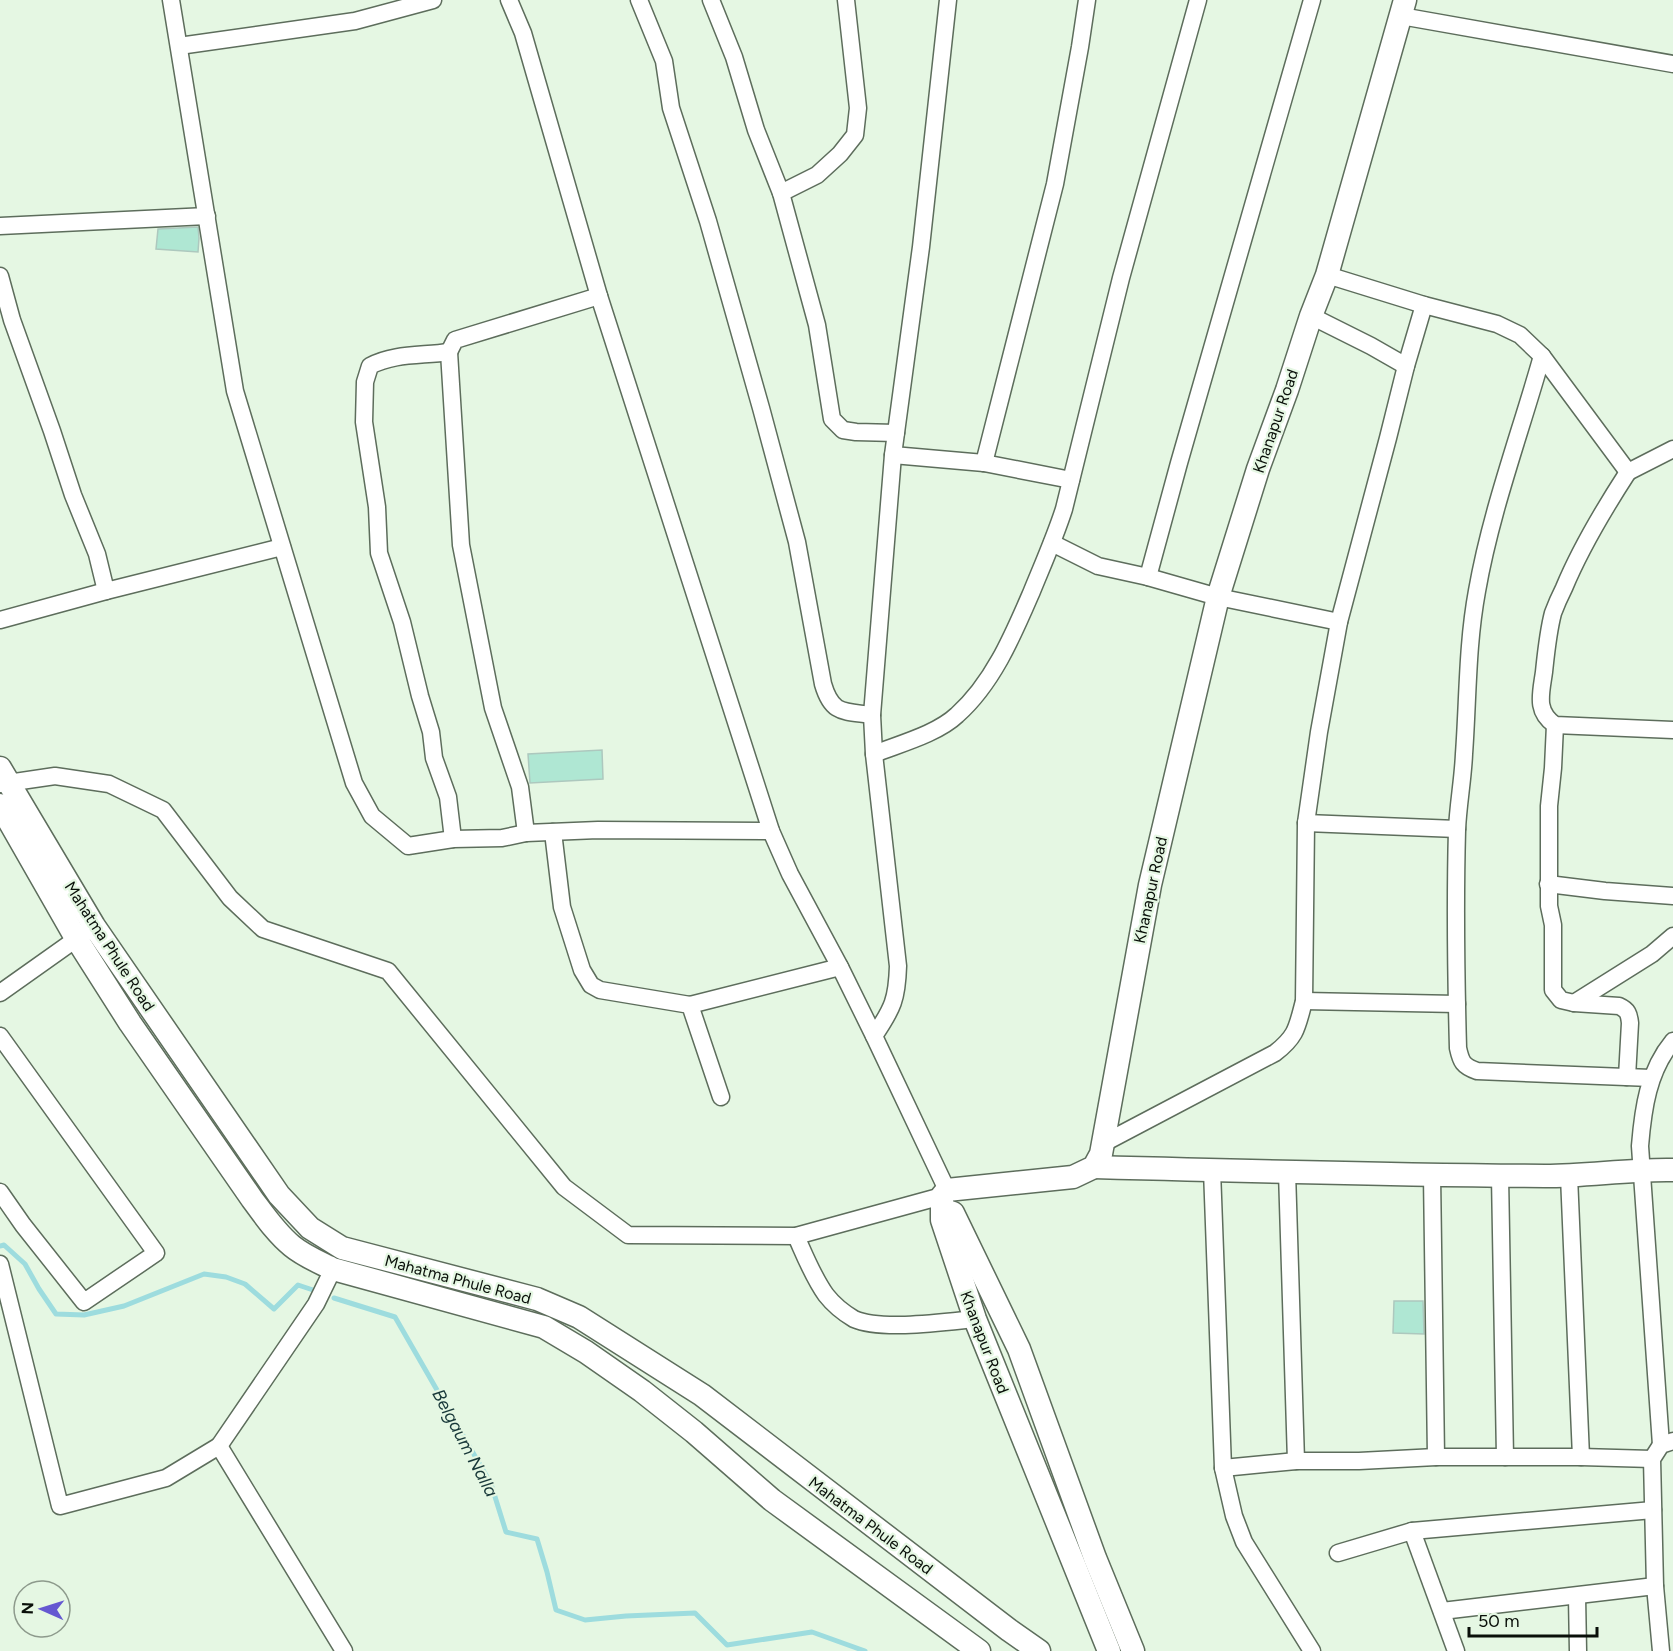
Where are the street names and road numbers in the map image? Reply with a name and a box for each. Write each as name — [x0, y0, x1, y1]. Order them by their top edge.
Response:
street label: Khanapur Road — [1249, 367, 1302, 476]
street label: Khanapur Road — [1130, 835, 1171, 945]
street label: Mahatma Phule Road — [61, 878, 159, 1015]
street label: Mahatma Phule Road — [383, 1251, 533, 1308]
street label: Khanapur Road — [956, 1288, 1013, 1396]
street label: Mahatma Phule Road — [805, 1472, 937, 1578]

